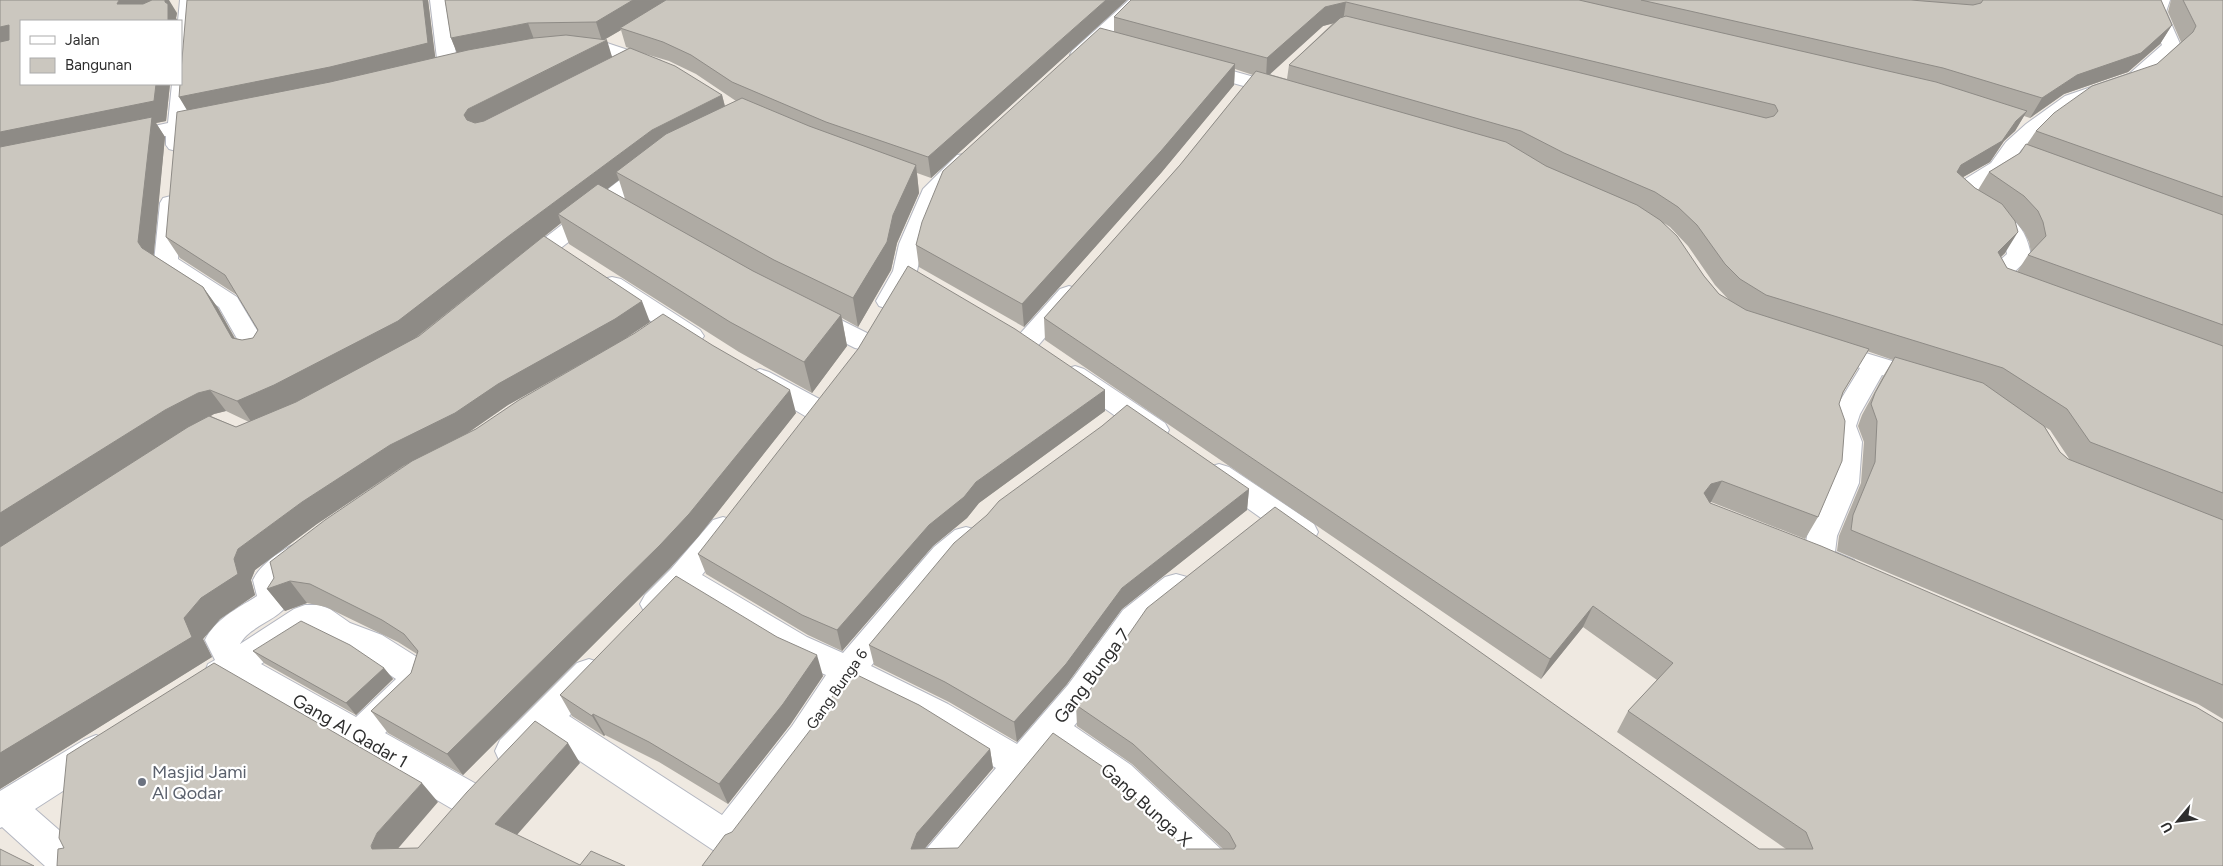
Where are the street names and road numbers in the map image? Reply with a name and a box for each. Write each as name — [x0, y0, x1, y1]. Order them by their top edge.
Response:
street label: Gang Bunga 7 — [1049, 624, 1135, 728]
street label: Gang Bunga 6 — [803, 645, 872, 733]
street label: Gang Al Qadar 1 — [288, 689, 412, 773]
street label: Gang Bunga X — [1096, 759, 1196, 851]

